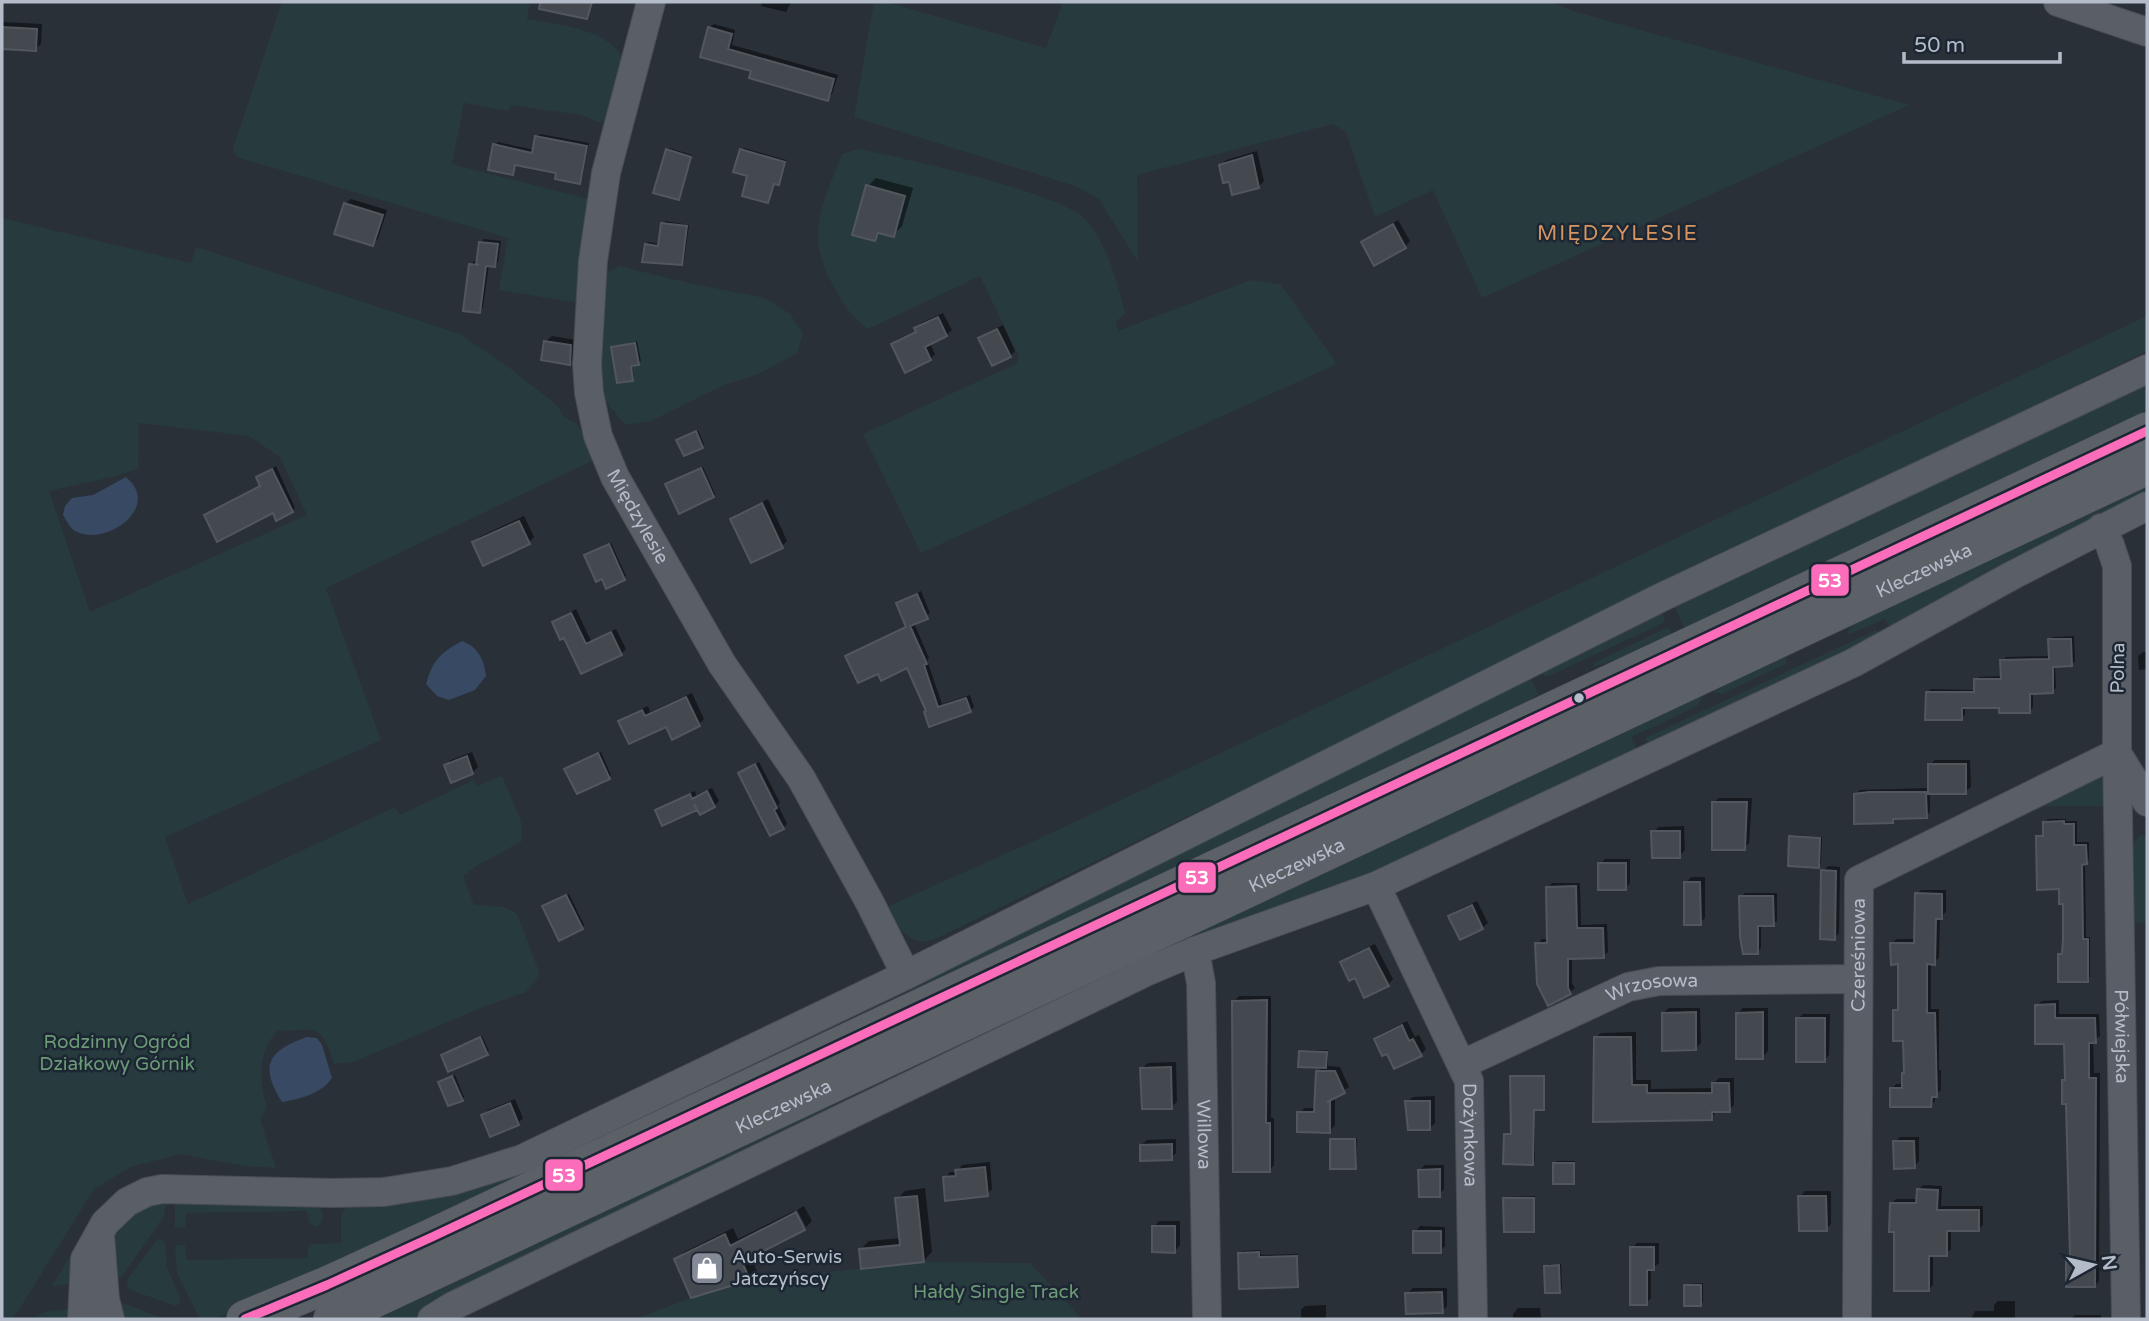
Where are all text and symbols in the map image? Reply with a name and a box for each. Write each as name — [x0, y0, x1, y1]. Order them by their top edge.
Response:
scale bar — [1904, 21, 2060, 65]
text: 50 m — [1914, 33, 1965, 58]
district label: MIĘDZYLESIE — [1537, 221, 1699, 246]
street label: Międzylesie — [602, 465, 673, 568]
street label: Kleczewska — [1872, 539, 1975, 603]
line badge: 53 — [1810, 563, 1850, 597]
text: 53 — [1818, 570, 1842, 592]
street label: Polna — [2107, 642, 2129, 694]
unlabelled marker — [1572, 691, 1586, 705]
street label: Kleczewska — [1245, 834, 1348, 898]
line badge: 53 — [1177, 861, 1217, 894]
text: 53 — [1185, 867, 1209, 889]
street label: Czereśniowa — [1847, 898, 1870, 1012]
street label: Wrzosowa — [1603, 970, 1698, 1007]
street label: Półwiejska — [2110, 989, 2133, 1084]
park label: Rodzinny Ogród Działkowy Górnik — [39, 1031, 195, 1075]
street label: Kleczewska — [732, 1075, 835, 1139]
street label: Dożynkowa — [1458, 1083, 1482, 1187]
street label: Willowa — [1192, 1099, 1215, 1170]
line badge: 53 — [544, 1158, 584, 1192]
text: 53 — [552, 1165, 576, 1187]
north arrow — [2058, 1230, 2128, 1300]
place label: Auto-Serwis Jatczyńscy — [732, 1246, 842, 1290]
shop icon: Auto-Serwis Jatczyńscy — [688, 1249, 726, 1287]
text: N — [2097, 1254, 2121, 1272]
park label: Hałdy Single Track — [913, 1281, 1079, 1303]

